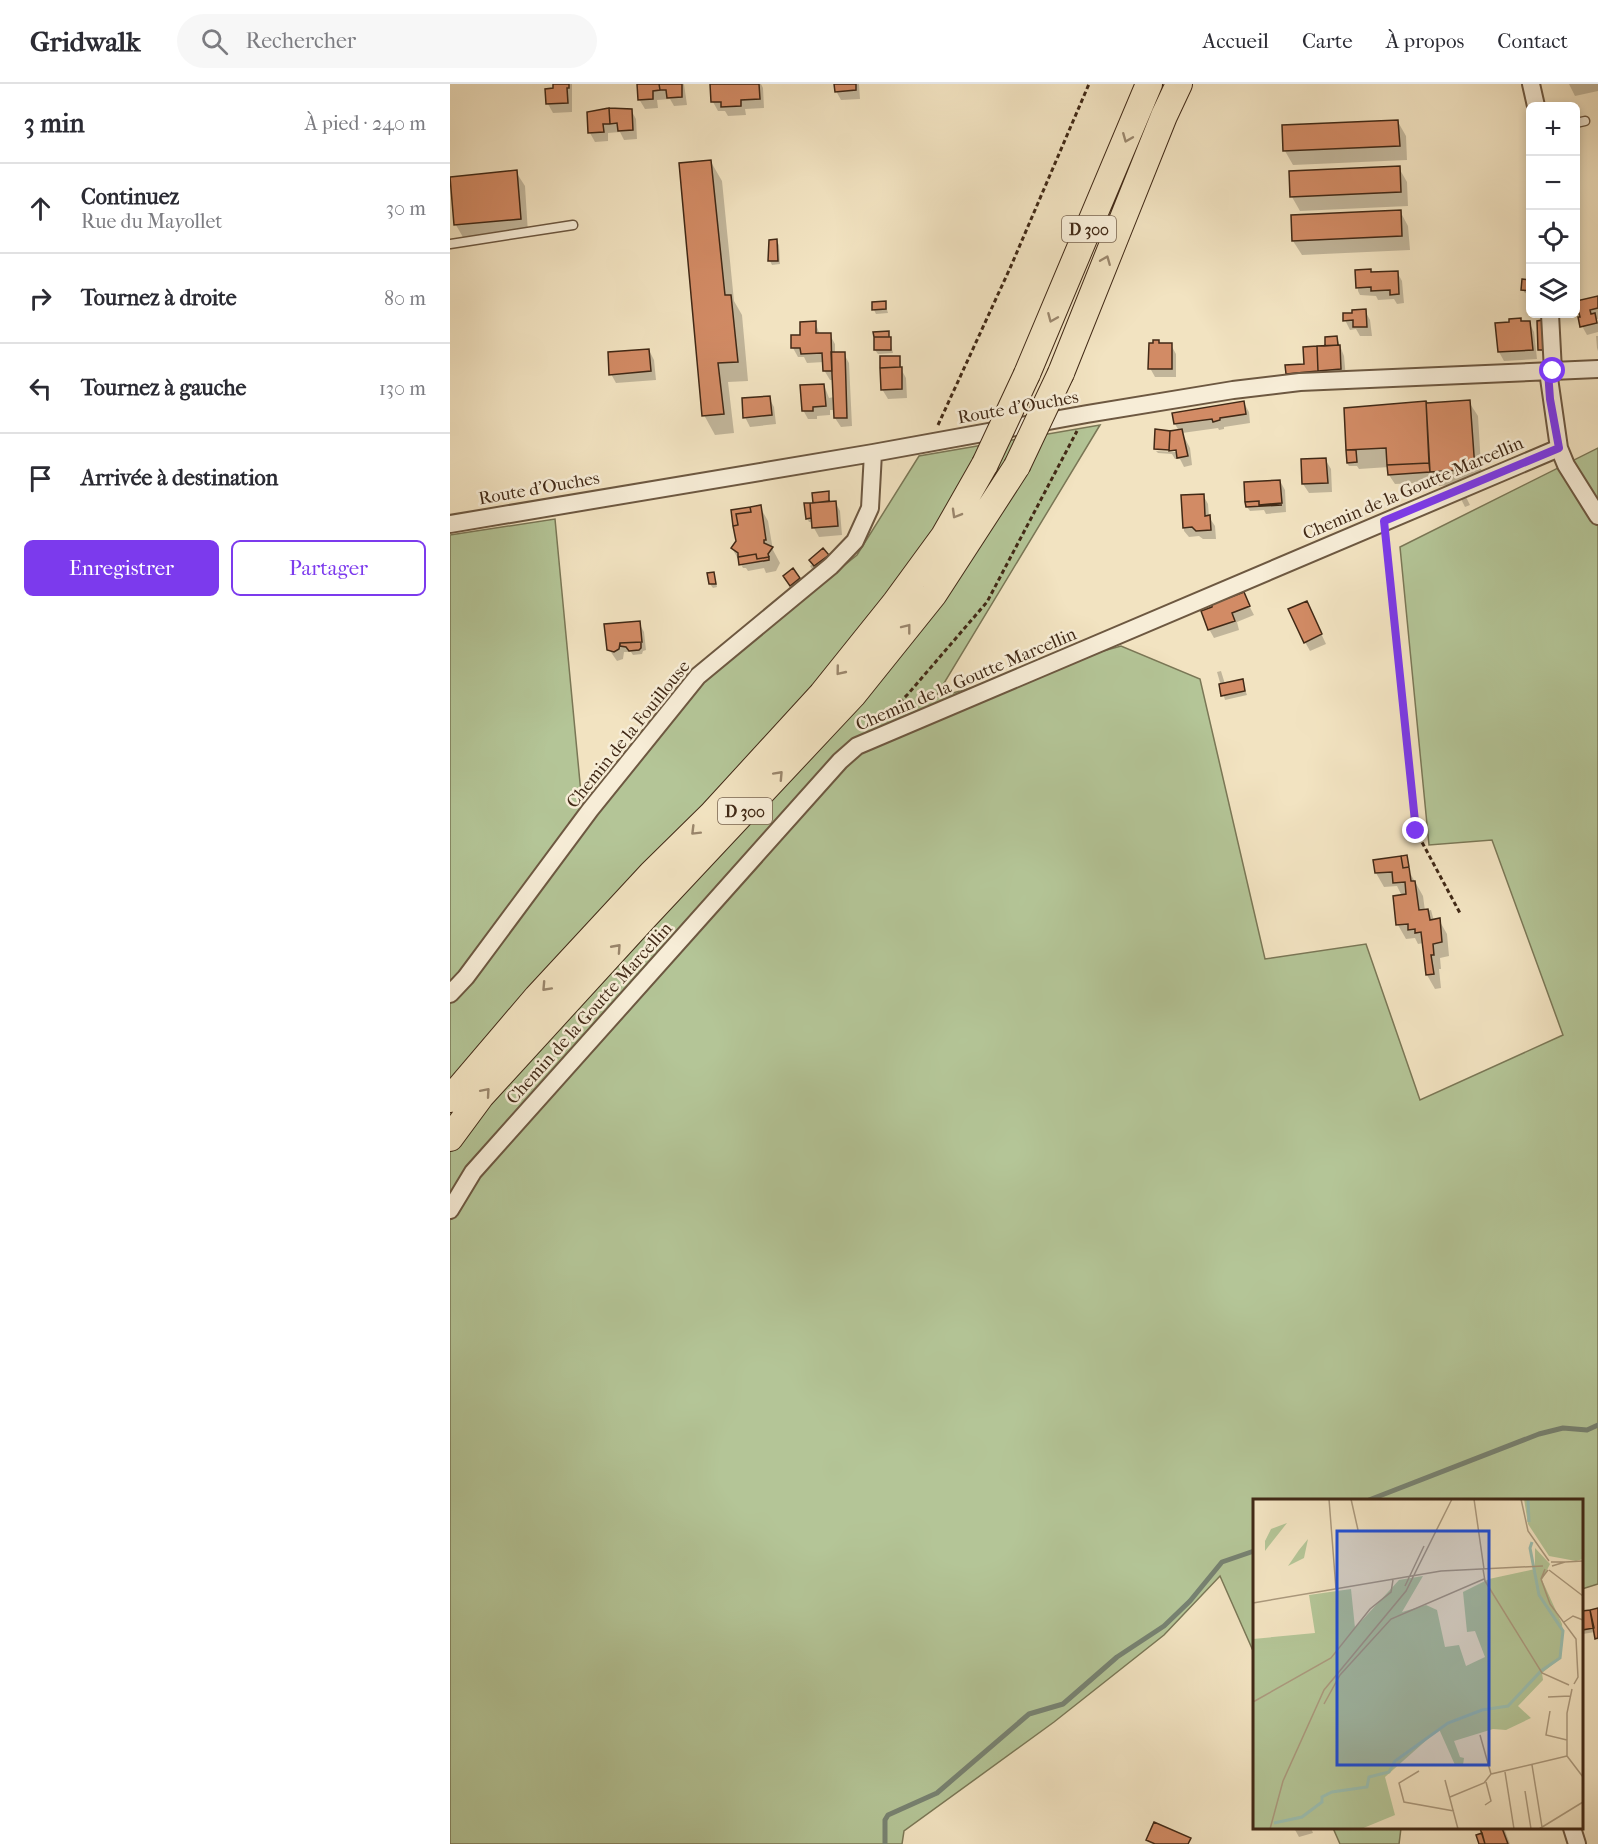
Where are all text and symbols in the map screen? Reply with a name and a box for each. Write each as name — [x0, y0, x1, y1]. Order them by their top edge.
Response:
search box — [177, 14, 597, 68]
text: Gridwalk — [30, 25, 141, 58]
icon: search — [198, 25, 231, 58]
text: Rechercher — [246, 28, 356, 54]
text: Accueil — [1203, 29, 1269, 53]
text: Carte — [1302, 29, 1353, 53]
text: À propos — [1386, 29, 1464, 53]
text: Contact — [1497, 29, 1568, 53]
map controls — [1526, 102, 1580, 318]
button: + — [1526, 102, 1580, 156]
text: 3 min — [24, 108, 85, 139]
text: À pied · 240 m — [305, 112, 426, 135]
one-way arrow — [1122, 132, 1134, 143]
button: − — [1526, 156, 1580, 210]
text: Continuez — [81, 184, 179, 210]
icon: ahead — [24, 192, 57, 225]
text: 30 m — [386, 197, 426, 220]
text: Rue du Mayollet — [81, 210, 222, 233]
button: locate — [1526, 210, 1580, 264]
road number: D 300 — [1062, 216, 1116, 242]
one-way arrow — [1099, 255, 1111, 266]
button: layers — [1526, 264, 1580, 318]
icon: right — [24, 282, 57, 315]
text: Tournez à droite — [81, 285, 237, 311]
text: 80 m — [384, 287, 426, 310]
one-way arrow — [1047, 312, 1059, 323]
route start — [1539, 357, 1565, 383]
icon: left — [24, 372, 57, 405]
text: Tournez à gauche — [81, 375, 246, 401]
text: 130 m — [379, 377, 426, 400]
street label: Route d'Ouches — [956, 386, 1081, 428]
street label: Chemin de la Goutte Marcellin — [1300, 432, 1527, 545]
icon: arrive — [24, 462, 57, 495]
text: Arrivée à destination — [81, 465, 278, 491]
street label: Route d'Ouches — [477, 467, 602, 509]
one-way arrow — [952, 508, 963, 519]
button: Enregistrer — [24, 540, 219, 596]
button: Partager — [231, 540, 426, 596]
street label: Chemin de la Goutte Marcellin — [853, 623, 1080, 736]
one-way arrow — [900, 624, 911, 635]
street label: Chemin de la Fouillouse — [562, 656, 694, 812]
one-way arrow — [837, 664, 848, 675]
one-way arrow — [772, 771, 783, 781]
road number: D 300 — [718, 798, 772, 824]
route end — [1402, 817, 1428, 843]
one-way arrow — [691, 823, 702, 834]
street label: Chemin de la Goutte Marcellin — [502, 918, 677, 1109]
one-way arrow — [610, 944, 621, 954]
one-way arrow — [542, 980, 553, 991]
one-way arrow — [479, 1088, 490, 1099]
inset map — [1253, 1499, 1583, 1829]

